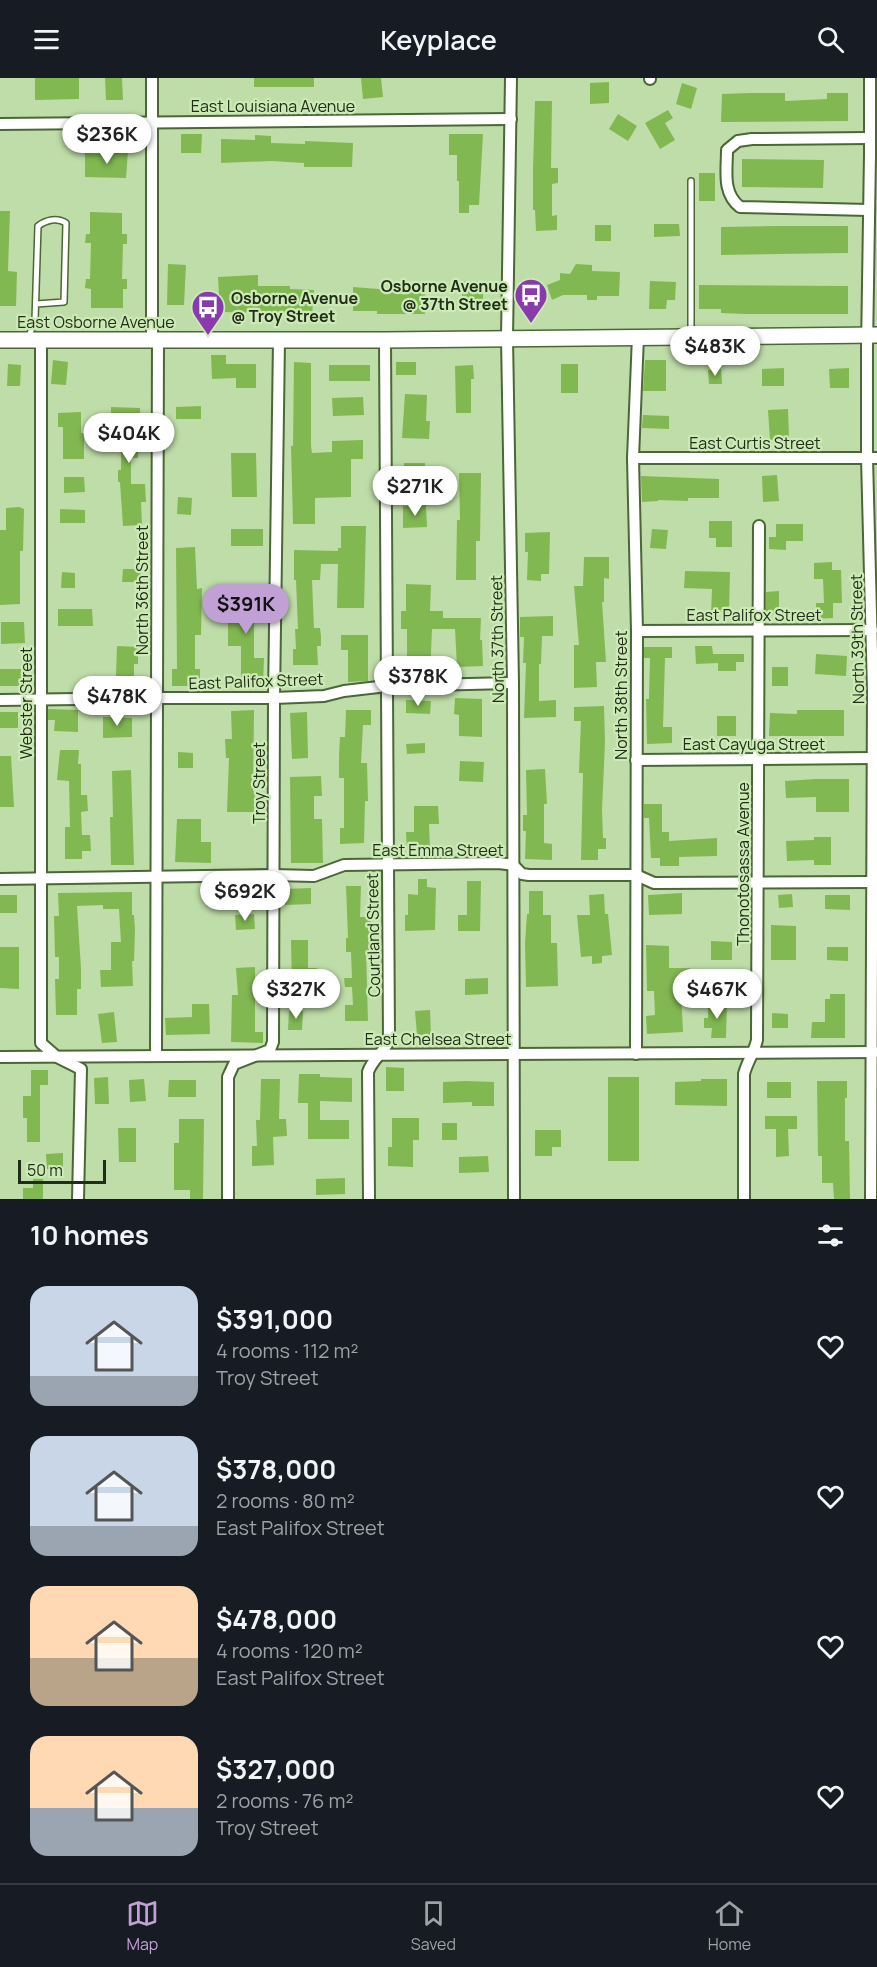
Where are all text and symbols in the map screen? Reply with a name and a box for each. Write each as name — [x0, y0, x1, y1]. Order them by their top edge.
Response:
text: Keyplace — [380, 21, 497, 58]
icon: menu — [30, 23, 63, 56]
icon: search — [814, 23, 847, 56]
street label: East Louisiana Avenue — [191, 95, 355, 117]
pin: $236K — [65, 114, 149, 165]
text: $236K — [76, 120, 138, 147]
place label: Osborne Avenue @ 37th Street — [381, 275, 508, 315]
bus stop icon: Osborne Avenue @ 37th Street — [513, 277, 549, 324]
place label: Osborne Avenue @ Troy Street — [231, 287, 359, 327]
bus stop icon: Osborne Avenue @ Troy Street — [190, 289, 226, 336]
street label: East Osborne Avenue — [17, 311, 175, 333]
pin: $483K — [673, 326, 757, 377]
text: $483K — [684, 332, 746, 359]
pin: $404K — [87, 413, 171, 464]
text: $404K — [98, 419, 161, 446]
street label: East Curtis Street — [689, 432, 821, 454]
pin: $271K — [373, 466, 457, 517]
text: $271K — [387, 472, 443, 499]
street label: North 36th Street — [131, 525, 153, 655]
street label: North 39th Street — [845, 574, 869, 704]
street label: North 37th Street — [485, 575, 509, 703]
pin: $391K — [204, 584, 288, 635]
text: $391K — [217, 590, 275, 617]
street label: East Palifox Street — [687, 604, 821, 626]
street label: North 38th Street — [610, 630, 632, 760]
street label: Webster Street — [15, 647, 37, 759]
pin: $378K — [376, 656, 460, 707]
text: $378K — [388, 662, 448, 689]
street label: East Palifox Street — [188, 668, 324, 694]
pin: $478K — [75, 676, 159, 727]
text: $478K — [87, 682, 147, 709]
street label: East Cayuga Street — [683, 733, 825, 755]
street label: Troy Street — [248, 742, 270, 824]
street label: Thonotosassa Avenue — [732, 782, 754, 946]
street label: East Emma Street — [372, 839, 504, 861]
pin: $692K — [203, 871, 287, 922]
street label: Courtland Street — [361, 873, 385, 997]
text: $692K — [214, 877, 276, 904]
pin: $327K — [254, 969, 338, 1020]
pin: $467K — [675, 969, 759, 1020]
text: $327K — [266, 975, 326, 1002]
text: $467K — [687, 975, 747, 1002]
street label: East Chelsea Street — [365, 1028, 511, 1050]
scale bar — [18, 1157, 106, 1184]
text: 50 m — [27, 1159, 63, 1181]
text: 10 homes — [30, 1217, 149, 1253]
icon: filters — [814, 1219, 847, 1252]
text: $391,000 — [216, 1301, 333, 1337]
icon: home — [78, 1310, 150, 1382]
icon: heart — [814, 1330, 847, 1363]
text: 4 rooms · 112 m² — [216, 1337, 358, 1364]
text: Troy Street — [216, 1364, 319, 1391]
text: $378,000 — [216, 1451, 336, 1487]
icon: home — [78, 1460, 150, 1532]
icon: heart — [814, 1480, 847, 1513]
text: 2 rooms · 80 m² — [216, 1487, 355, 1514]
text: East Palifox Street — [216, 1514, 385, 1541]
text: $478,000 — [216, 1601, 337, 1637]
icon: home — [78, 1610, 150, 1682]
icon: heart — [814, 1630, 847, 1663]
text: 4 rooms · 120 m² — [216, 1637, 363, 1664]
text: East Palifox Street — [216, 1664, 385, 1691]
text: $327,000 — [216, 1751, 336, 1787]
icon: home — [78, 1760, 150, 1832]
icon: heart — [814, 1780, 847, 1813]
text: 2 rooms · 76 m² — [216, 1787, 353, 1814]
text: Troy Street — [216, 1814, 319, 1841]
tab: Map — [126, 1897, 159, 1955]
tab: Saved — [411, 1897, 456, 1955]
tab: Home — [708, 1897, 751, 1955]

